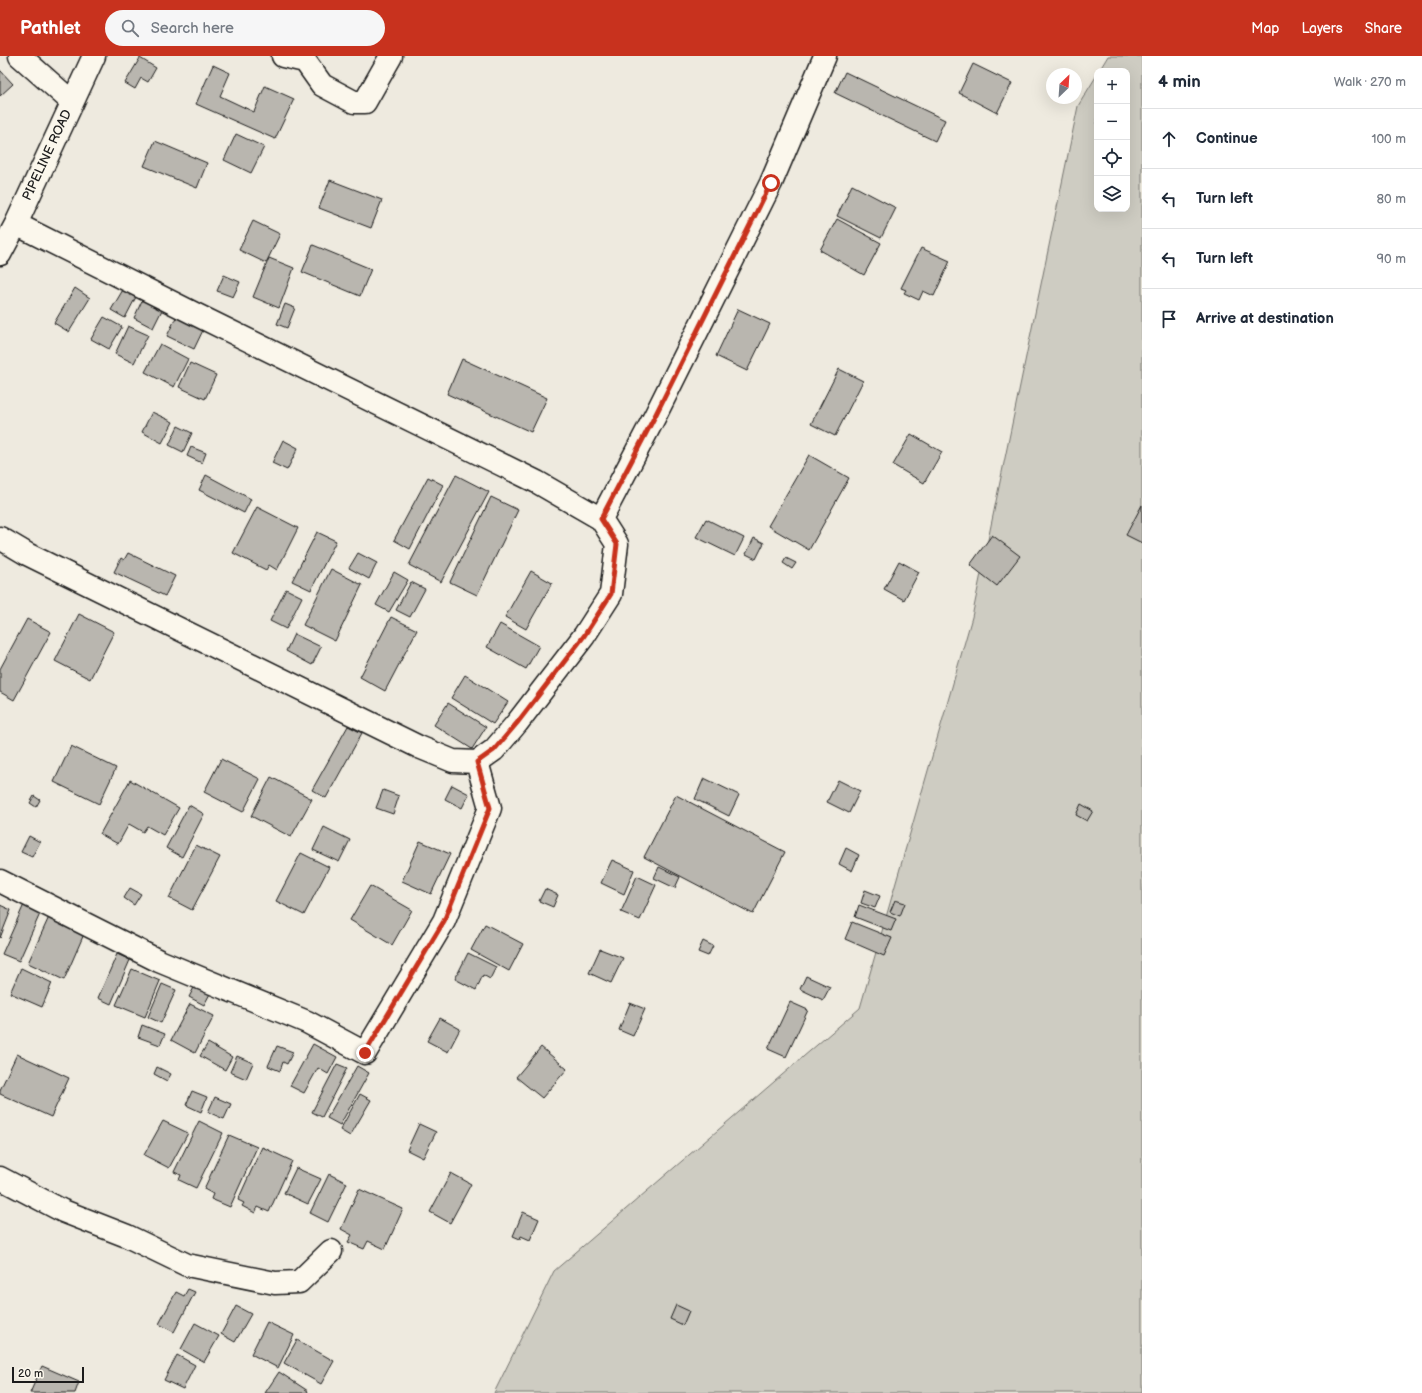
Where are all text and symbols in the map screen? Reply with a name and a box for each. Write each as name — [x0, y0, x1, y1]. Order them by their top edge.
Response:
search box — [105, 10, 385, 46]
text: Pathlet — [20, 17, 81, 40]
icon: search — [119, 17, 141, 39]
text: Search here — [151, 19, 234, 38]
text: Map — [1251, 20, 1279, 37]
text: Layers — [1301, 20, 1343, 37]
text: Share — [1365, 20, 1402, 37]
north arrow — [1046, 68, 1082, 104]
map controls — [1094, 68, 1130, 212]
button: + — [1094, 68, 1130, 104]
text: 4 min — [1158, 72, 1201, 92]
text: Walk · 270 m — [1334, 74, 1406, 90]
button: − — [1094, 104, 1130, 140]
street label: PIPELINE ROAD — [19, 107, 75, 203]
icon: ahead — [1158, 128, 1180, 150]
text: Continue — [1196, 129, 1258, 148]
text: 100 m — [1371, 131, 1406, 147]
button: locate — [1094, 140, 1130, 176]
route start — [762, 174, 780, 192]
button: layers — [1094, 176, 1130, 212]
icon: left — [1158, 188, 1180, 210]
text: Turn left — [1196, 189, 1253, 208]
text: 80 m — [1377, 191, 1406, 207]
icon: left — [1158, 248, 1180, 270]
text: Turn left — [1196, 249, 1253, 268]
text: 90 m — [1377, 251, 1406, 267]
icon: arrive — [1158, 308, 1180, 330]
text: Arrive at destination — [1196, 309, 1334, 328]
route end — [356, 1044, 374, 1062]
scale bar — [12, 1365, 84, 1384]
text: 20 m — [18, 1367, 43, 1380]

